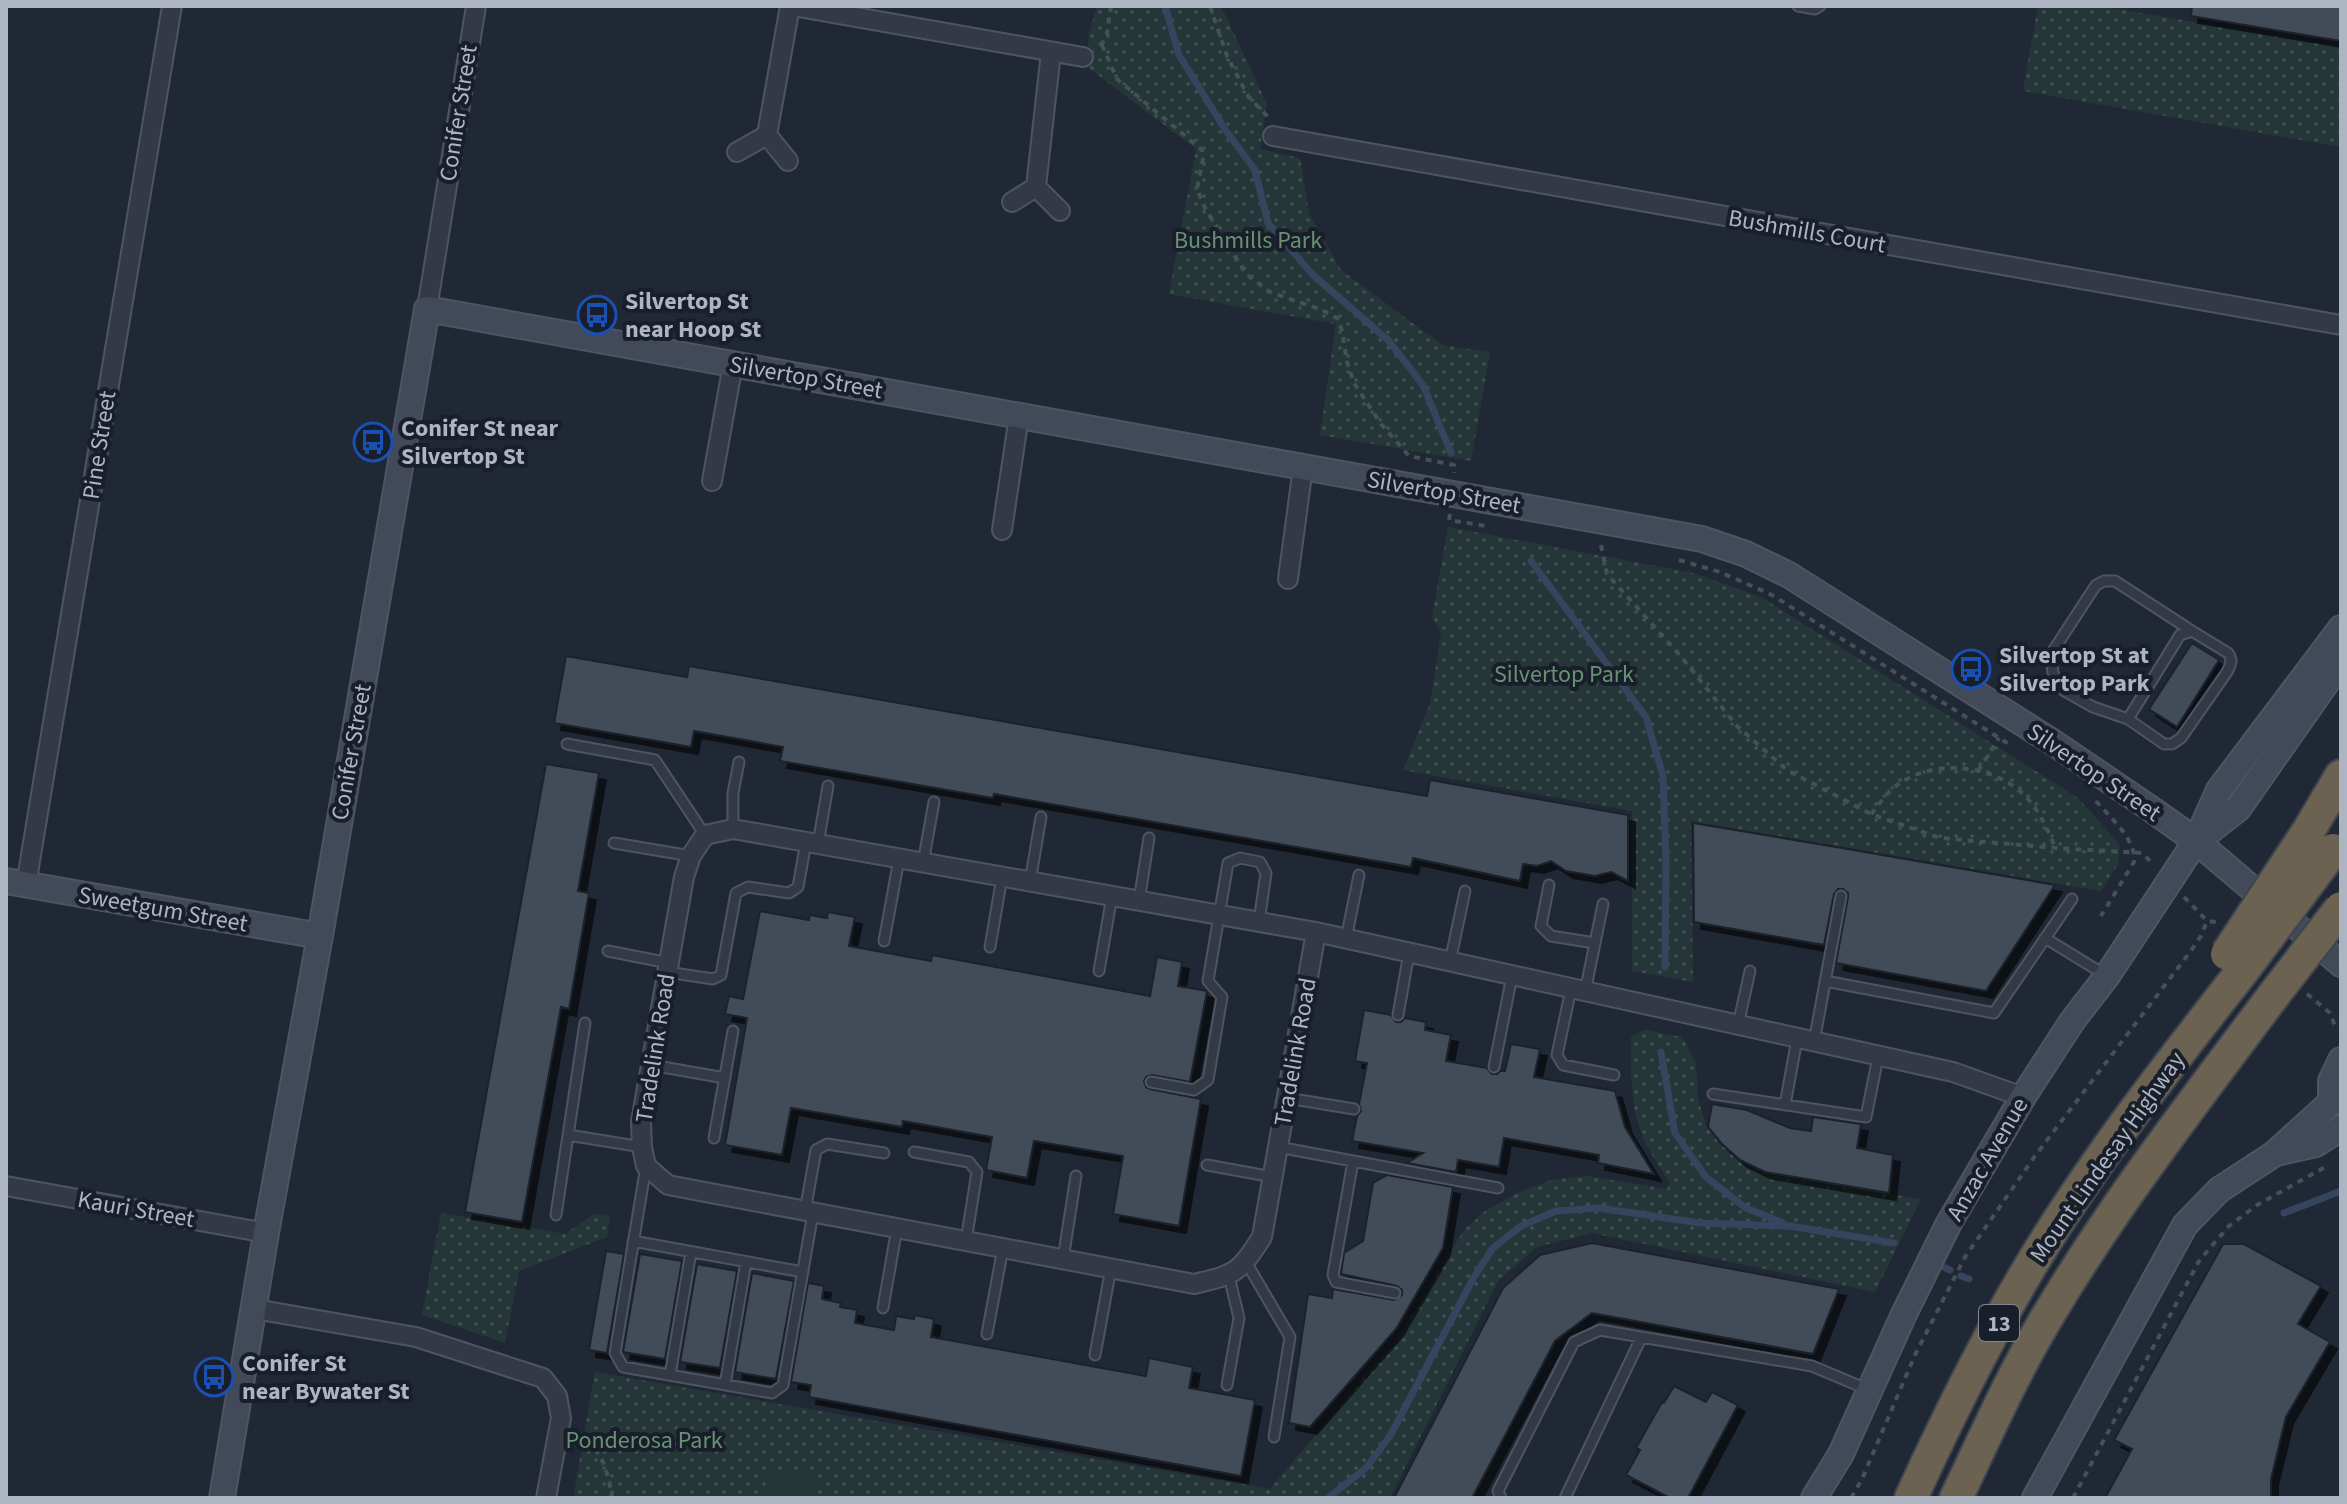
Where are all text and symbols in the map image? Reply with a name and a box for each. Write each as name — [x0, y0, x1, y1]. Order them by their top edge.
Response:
street label: Conifer Street — [430, 42, 487, 184]
street label: Bushmills Court — [1725, 200, 1888, 263]
park label: Bushmills Park — [1174, 223, 1322, 258]
place label: Silvertop St near Hoop St — [625, 284, 761, 347]
bus stop icon: Silvertop St near Hoop St — [576, 294, 618, 336]
street label: Silvertop Street — [726, 347, 885, 408]
street label: Pine Street — [74, 388, 125, 502]
place label: Conifer St near Silvertop St — [401, 411, 559, 474]
bus stop icon: Conifer St near Silvertop St — [352, 421, 394, 463]
street label: Silvertop Street — [1364, 462, 1523, 523]
place label: Silvertop St at Silvertop Park — [1999, 638, 2150, 701]
bus stop icon: Silvertop St at Silvertop Park — [1950, 648, 1992, 690]
park label: Silvertop Park — [1494, 657, 1634, 692]
street label: Conifer Street — [322, 681, 381, 823]
street label: Silvertop Street — [2020, 715, 2168, 830]
street label: Sweetgum Street — [75, 877, 250, 942]
street label: Tradelink Road — [626, 971, 685, 1125]
street label: Tradelink Road — [1265, 975, 1326, 1129]
street label: Mount Lindesay Highway — [2021, 1045, 2194, 1270]
street label: Anzac Avenue — [1938, 1091, 2037, 1228]
street label: Kauri Street — [75, 1182, 197, 1237]
road number: 13 — [1979, 1305, 2019, 1341]
place label: Conifer St near Bywater St — [242, 1346, 409, 1409]
bus stop icon: Conifer St near Bywater St — [193, 1356, 235, 1398]
park label: Ponderosa Park — [565, 1423, 723, 1458]

